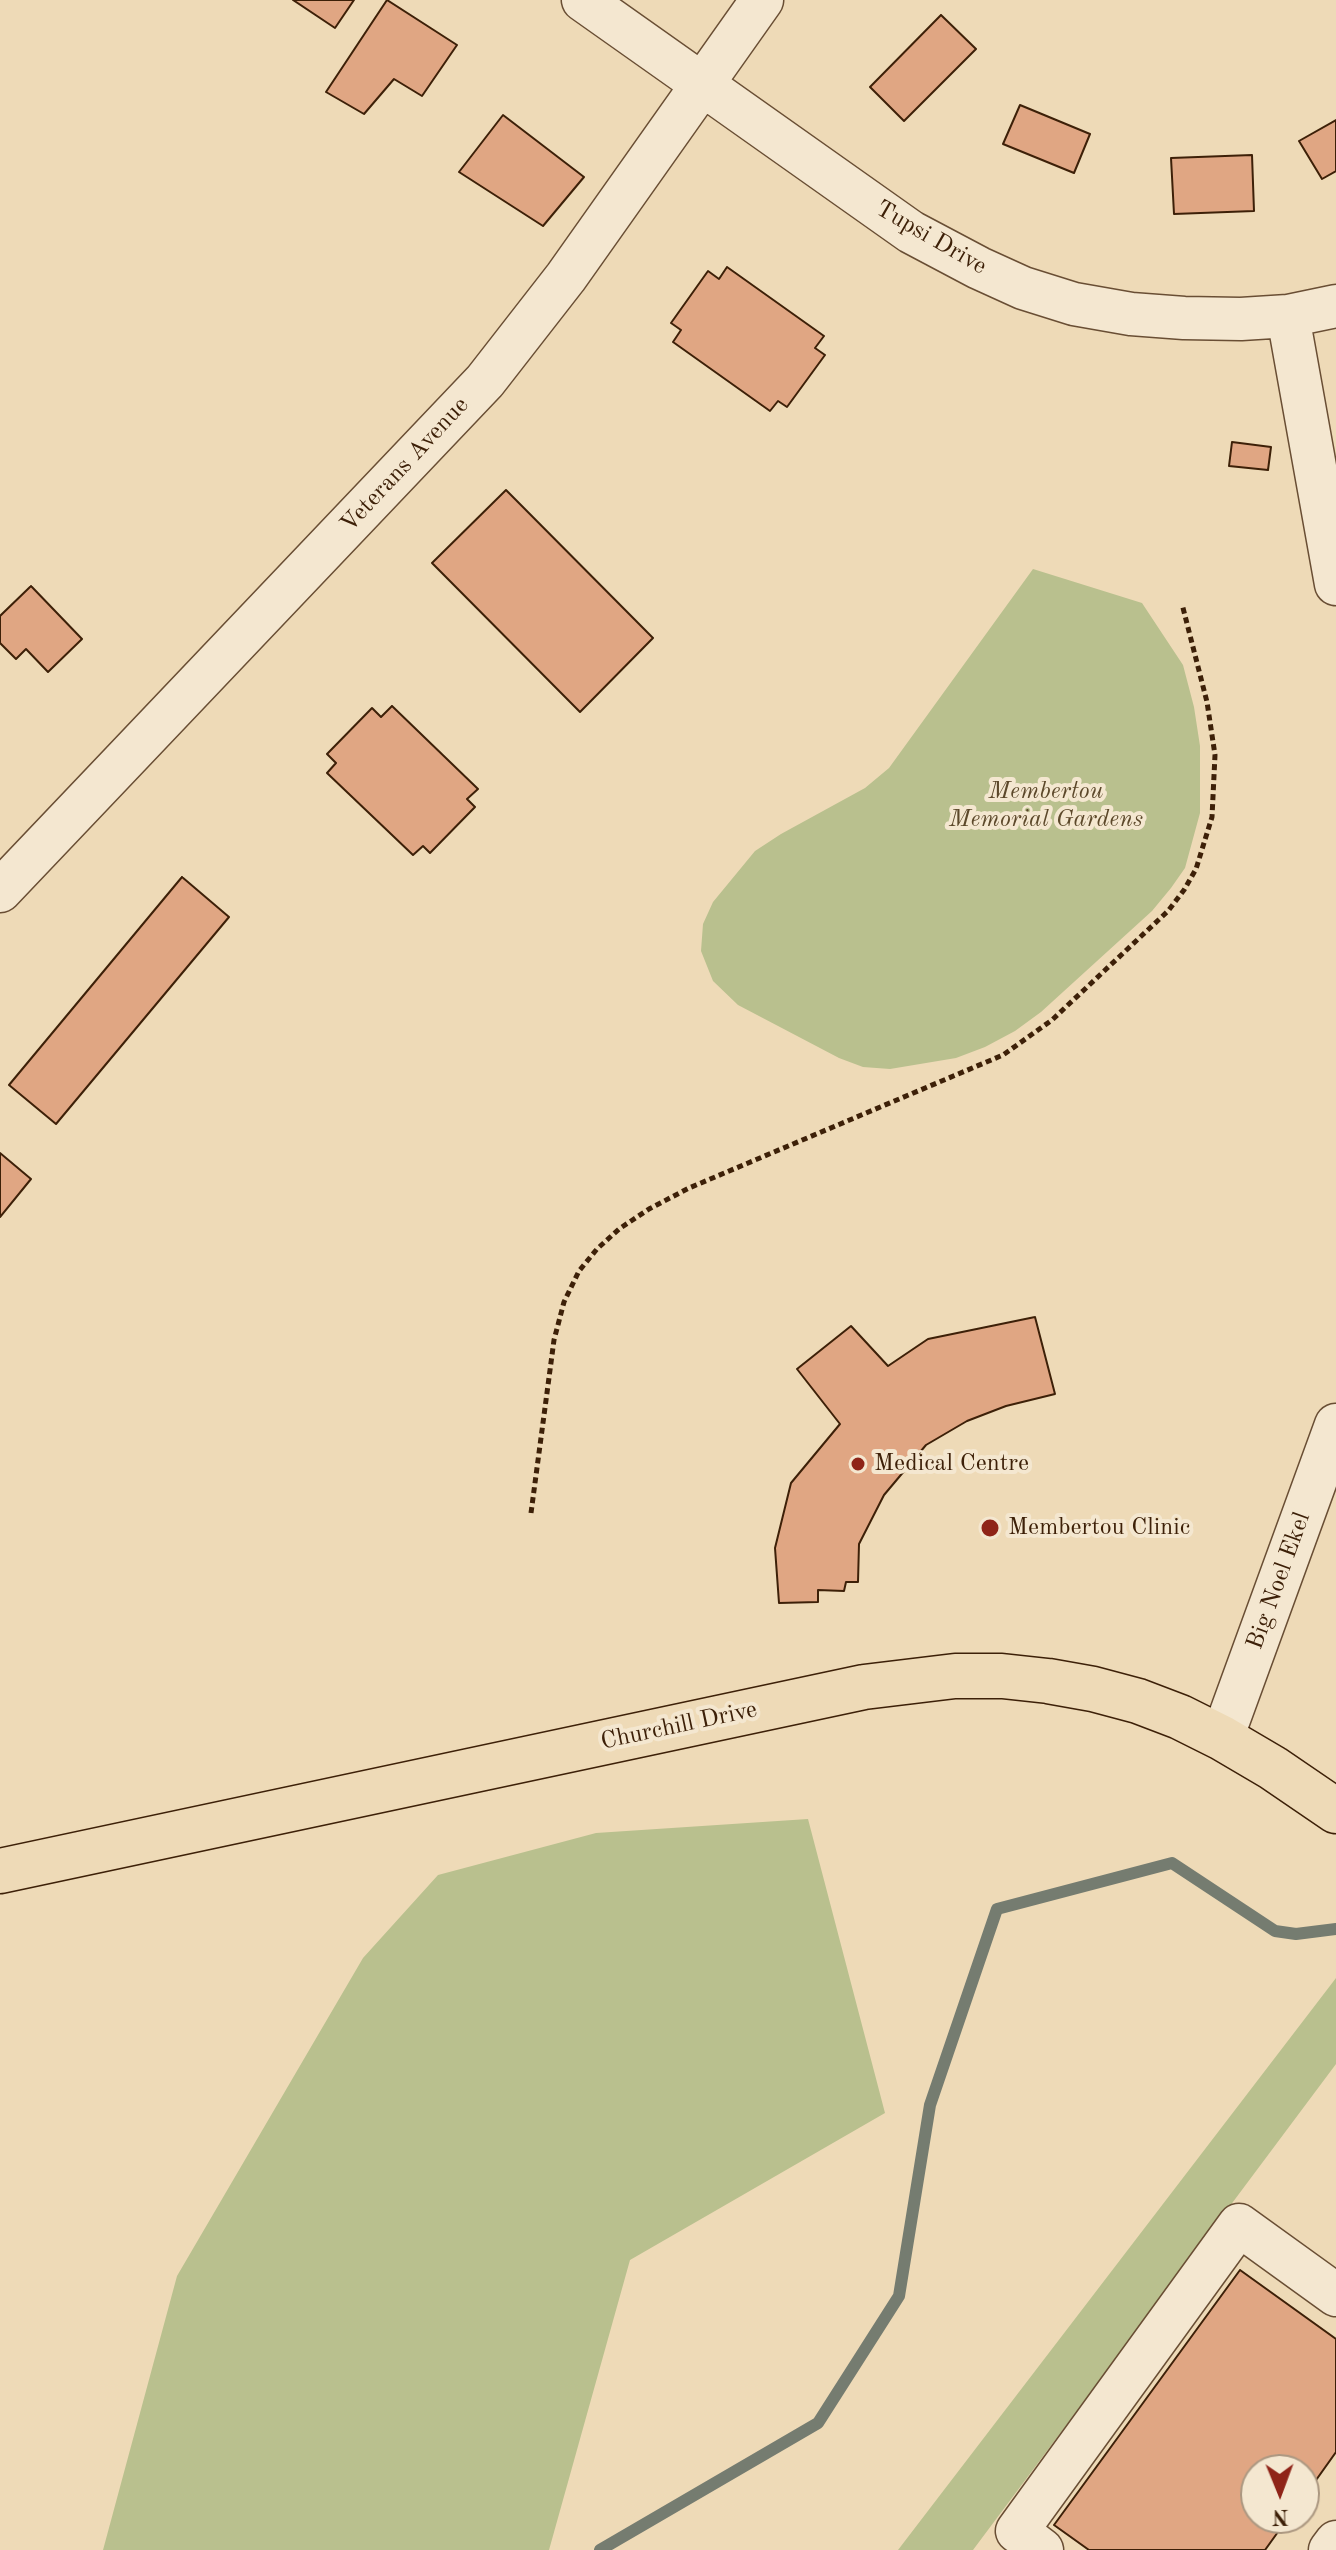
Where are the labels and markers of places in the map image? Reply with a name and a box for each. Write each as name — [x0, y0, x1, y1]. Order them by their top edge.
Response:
place label: Medical Centre — [874, 1450, 1029, 1478]
marker: Medical Centre — [849, 1455, 867, 1473]
place label: Membertou Clinic — [1008, 1514, 1190, 1542]
marker: Membertou Clinic — [979, 1517, 1001, 1539]

